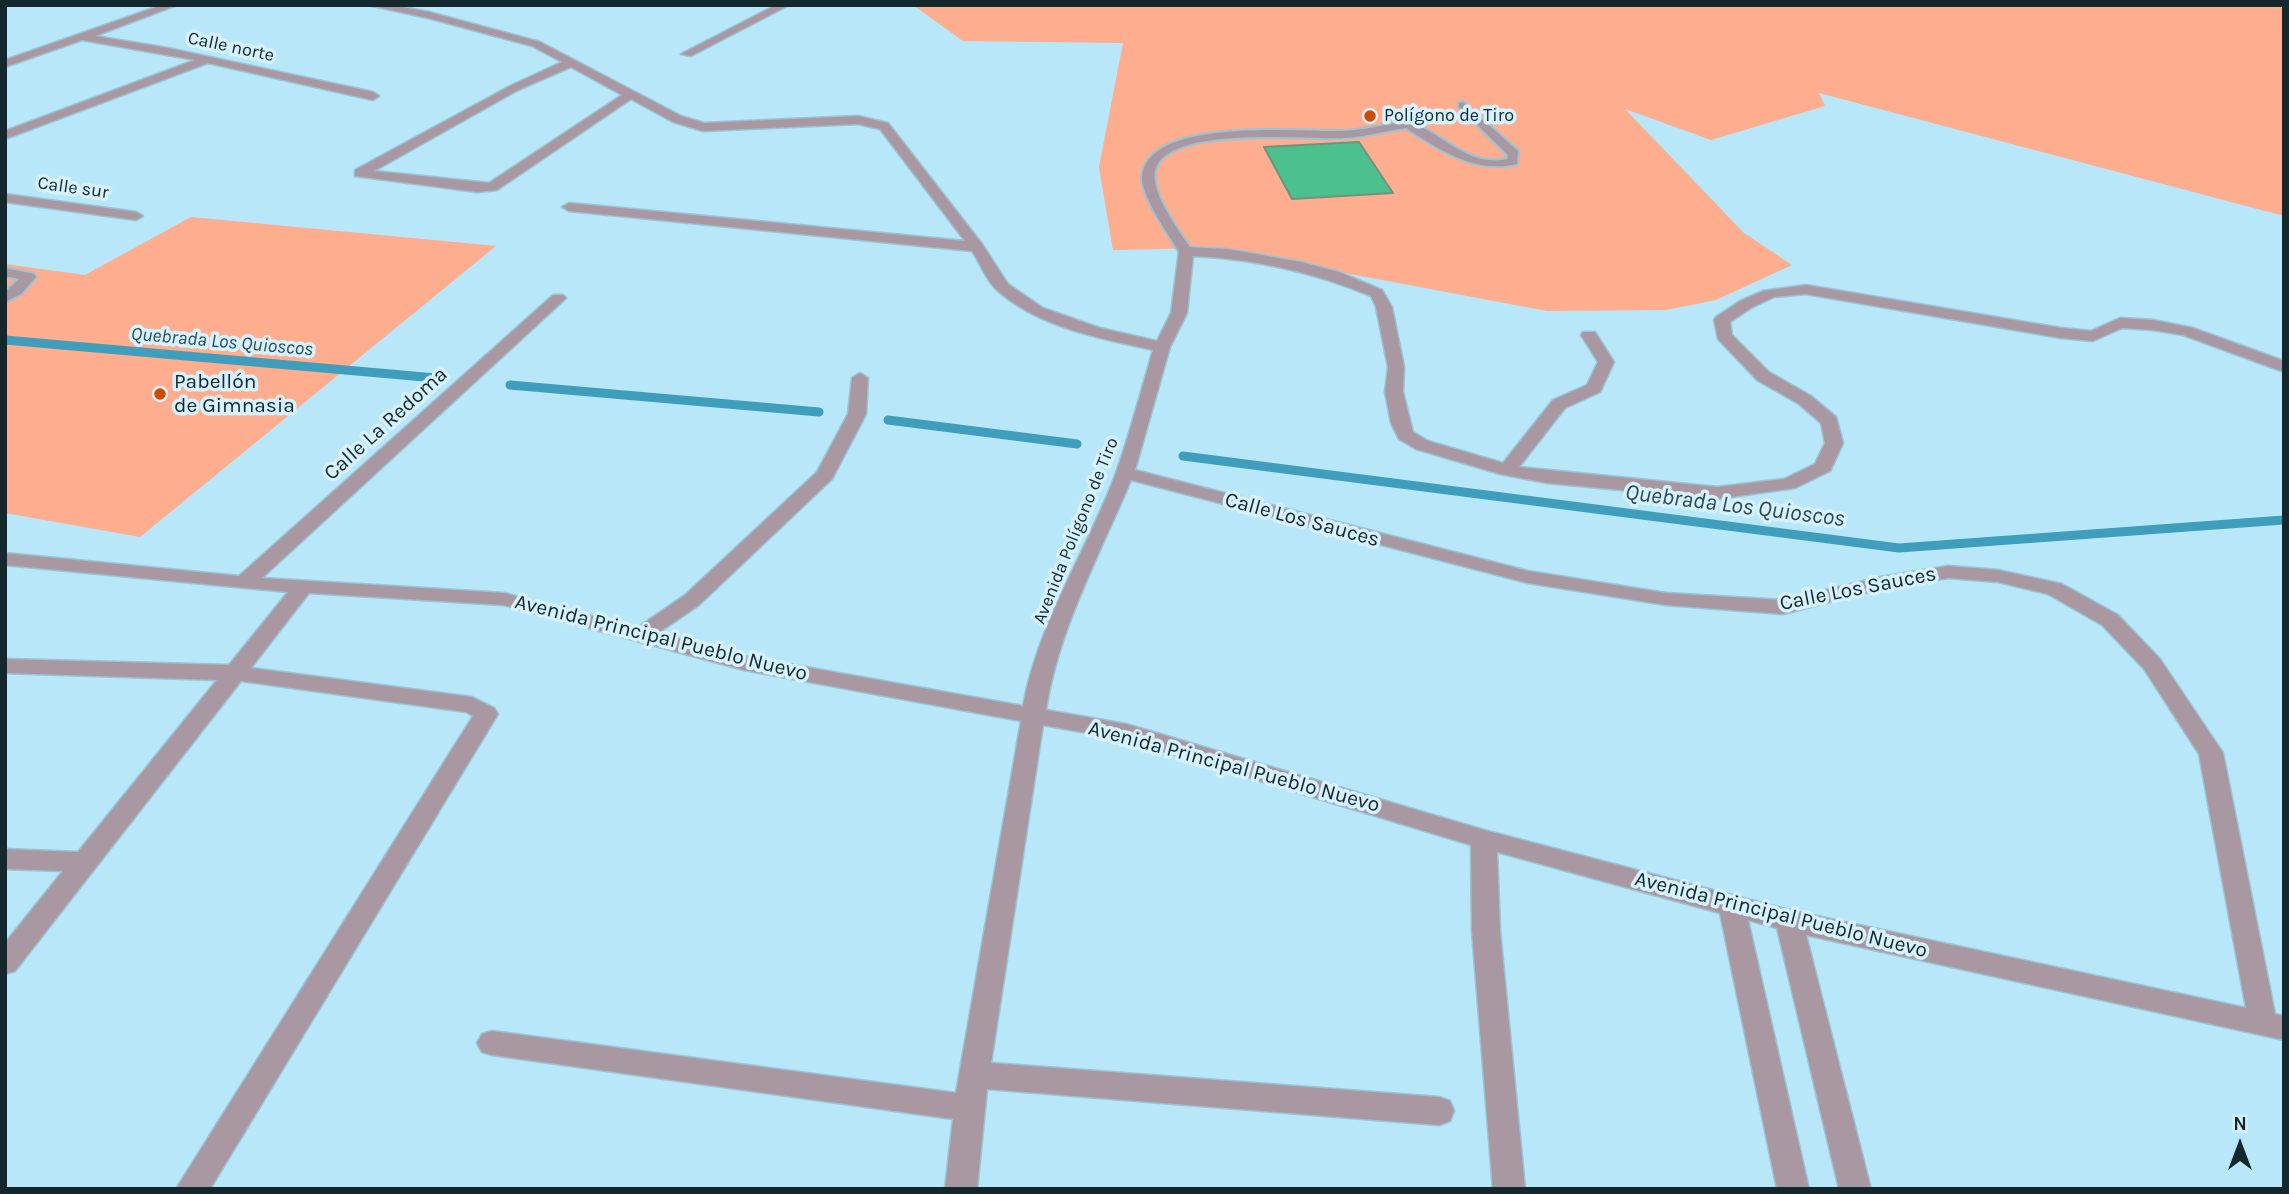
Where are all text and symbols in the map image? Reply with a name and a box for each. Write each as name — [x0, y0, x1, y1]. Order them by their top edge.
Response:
street label: Calle norte — [186, 27, 276, 67]
place label: Polígono de Tiro — [1384, 105, 1514, 127]
marker: Polígono de Tiro — [1362, 108, 1378, 124]
street label: Calle sur — [36, 172, 110, 204]
water label: Quebrada Los Quioscos — [130, 323, 314, 361]
street label: Calle La Redoma — [319, 362, 453, 486]
place label: Pabellón de Gimnasia — [174, 369, 295, 419]
marker: Pabellón de Gimnasia — [152, 386, 168, 402]
street label: Avenida Polígono de Tiro — [1029, 435, 1123, 627]
water label: Quebrada Los Quioscos — [1624, 479, 1846, 533]
street label: Calle Los Sauces — [1222, 487, 1382, 553]
street label: Calle Los Sauces — [1778, 561, 1938, 617]
street label: Avenida Principal Pueblo Nuevo — [512, 589, 810, 687]
street label: Avenida Principal Pueblo Nuevo — [1086, 716, 1382, 818]
street label: Avenida Principal Pueblo Nuevo — [1632, 866, 1930, 964]
north arrow — [2205, 1110, 2275, 1180]
text: N — [2233, 1113, 2247, 1135]

